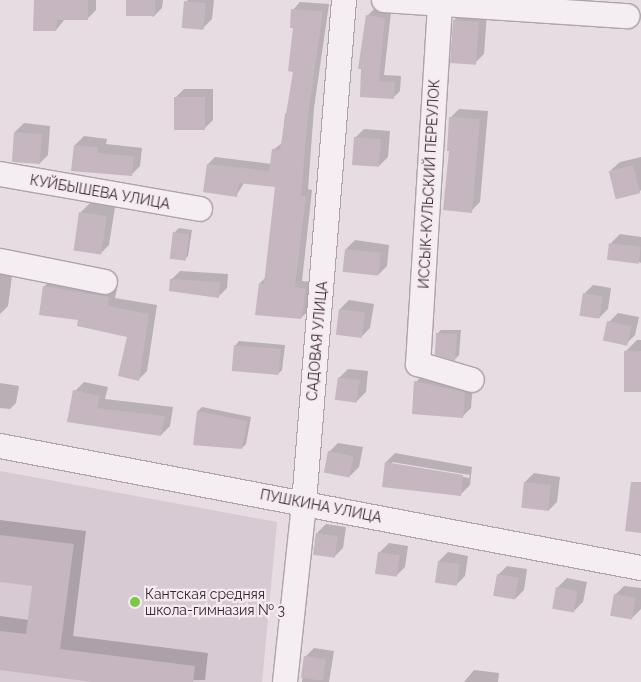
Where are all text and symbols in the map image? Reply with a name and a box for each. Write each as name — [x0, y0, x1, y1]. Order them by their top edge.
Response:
street label: ИССЫК-КУЛЬСКИЙ ПЕРЕУЛОК — [415, 79, 443, 289]
street label: КУЙБЫШЕВА УЛИЦА — [28, 171, 172, 213]
street label: САДОВАЯ УЛИЦА — [303, 280, 331, 402]
street label: ПУШКИНА УЛИЦА — [259, 486, 383, 526]
place label: Кантская средняя школа-гимназия № 3 — [145, 586, 285, 618]
marker: Кантская средняя школа-гимназия № 3 — [129, 596, 141, 608]

